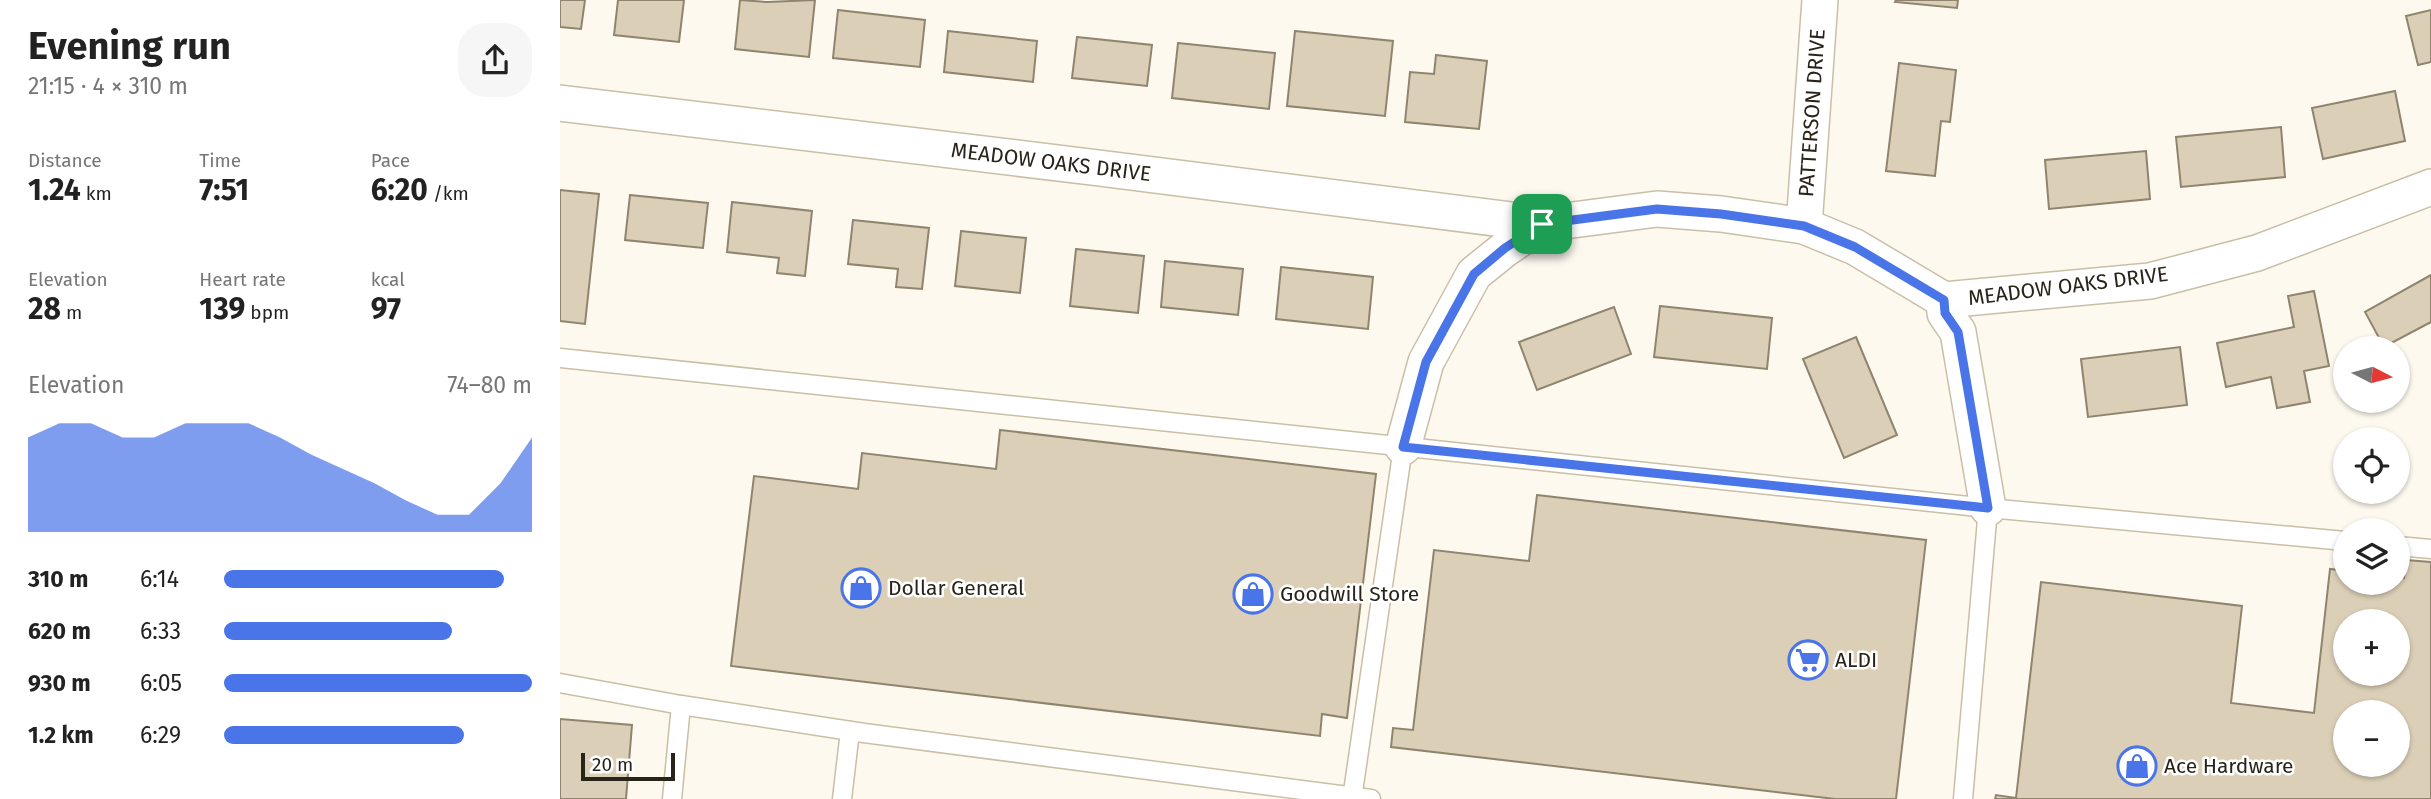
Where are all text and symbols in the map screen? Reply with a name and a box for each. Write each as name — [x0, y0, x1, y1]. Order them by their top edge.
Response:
text: Evening run — [28, 23, 231, 69]
button: share — [458, 23, 532, 97]
street label: PATTERSON DRIVE — [1793, 28, 1831, 198]
text: 21:15 · 4 × 310 m — [28, 72, 188, 100]
street label: MEADOW OAKS DRIVE — [949, 137, 1153, 187]
text: Distance — [28, 149, 102, 172]
text: Time — [199, 149, 241, 172]
text: Pace — [371, 149, 410, 172]
text: 1.24 — [28, 172, 81, 208]
text: 7:51 — [199, 172, 249, 208]
text: 6:20 — [371, 172, 428, 208]
text: km — [81, 182, 112, 205]
text: /km — [428, 182, 469, 205]
pin — [1512, 194, 1572, 254]
icon: arrive — [1523, 205, 1561, 243]
street label: MEADOW OAKS DRIVE — [1966, 261, 2170, 311]
text: Elevation — [28, 268, 108, 291]
text: Heart rate — [199, 268, 286, 291]
text: kcal — [371, 268, 405, 291]
text: 28 — [28, 291, 61, 327]
text: 139 — [199, 291, 245, 327]
text: 97 — [371, 291, 401, 327]
text: m — [61, 301, 82, 324]
text: bpm — [245, 301, 289, 324]
north arrow — [2333, 336, 2410, 413]
map controls — [2333, 336, 2410, 777]
text: Elevation — [28, 371, 124, 399]
text: 74–80 m — [447, 371, 532, 399]
button: locate — [2333, 427, 2410, 504]
button: layers — [2333, 518, 2410, 595]
text: 310 m — [28, 565, 88, 593]
text: 6:14 — [140, 565, 179, 593]
shop icon: Dollar General — [840, 567, 882, 609]
shop icon: Goodwill Store — [1232, 573, 1274, 615]
place label: Dollar General — [888, 575, 1024, 601]
place label: Goodwill Store — [1280, 581, 1419, 607]
button: + — [2333, 609, 2410, 686]
text: 620 m — [28, 617, 91, 645]
text: 6:33 — [140, 617, 181, 645]
supermarket icon: ALDI — [1787, 639, 1829, 681]
place label: ALDI — [1835, 647, 1877, 673]
text: 930 m — [28, 669, 91, 697]
text: 6:05 — [140, 669, 182, 697]
button: − — [2333, 700, 2410, 777]
text: 1.2 km — [28, 721, 94, 749]
text: 6:29 — [140, 721, 181, 749]
shop icon: Ace Hardware — [2116, 745, 2158, 787]
scale bar — [581, 750, 676, 782]
text: 20 m — [592, 753, 633, 776]
place label: Ace Hardware — [2164, 753, 2294, 779]

